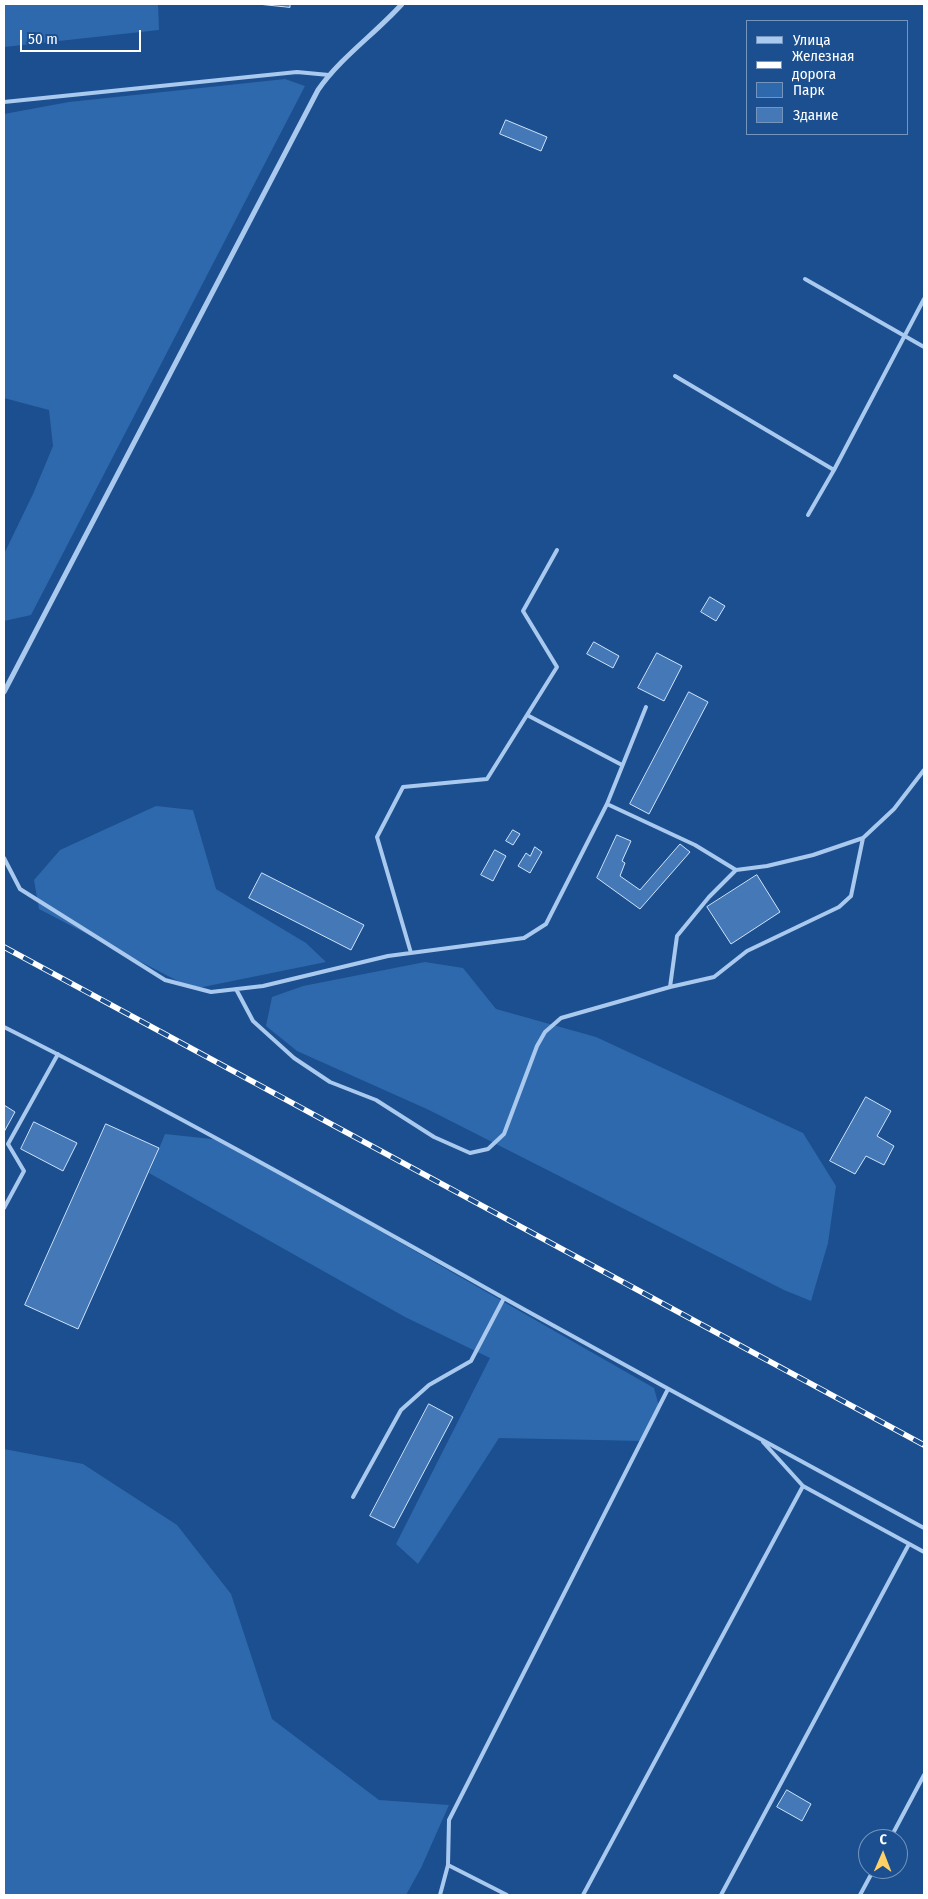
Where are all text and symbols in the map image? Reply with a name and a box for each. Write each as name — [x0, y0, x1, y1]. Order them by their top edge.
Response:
scale bar — [22, 20, 144, 52]
legend — [746, 20, 908, 135]
text: 50 m — [28, 30, 58, 48]
text: Улица — [793, 31, 831, 49]
text: Железная дорога — [792, 47, 854, 83]
text: Парк — [793, 81, 824, 99]
text: Здание — [793, 106, 839, 124]
north arrow — [858, 1829, 908, 1879]
text: С — [879, 1831, 887, 1848]

